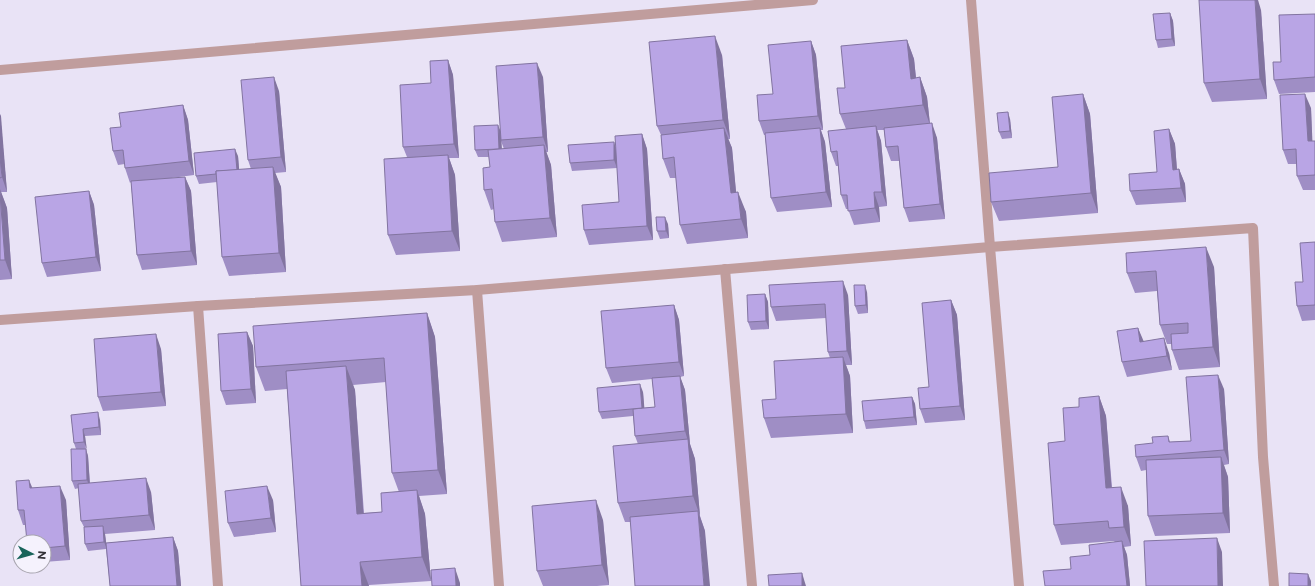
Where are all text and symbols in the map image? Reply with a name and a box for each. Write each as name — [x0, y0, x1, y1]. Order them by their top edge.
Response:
north arrow — [12, 534, 52, 574]
text: N — [35, 550, 49, 560]

